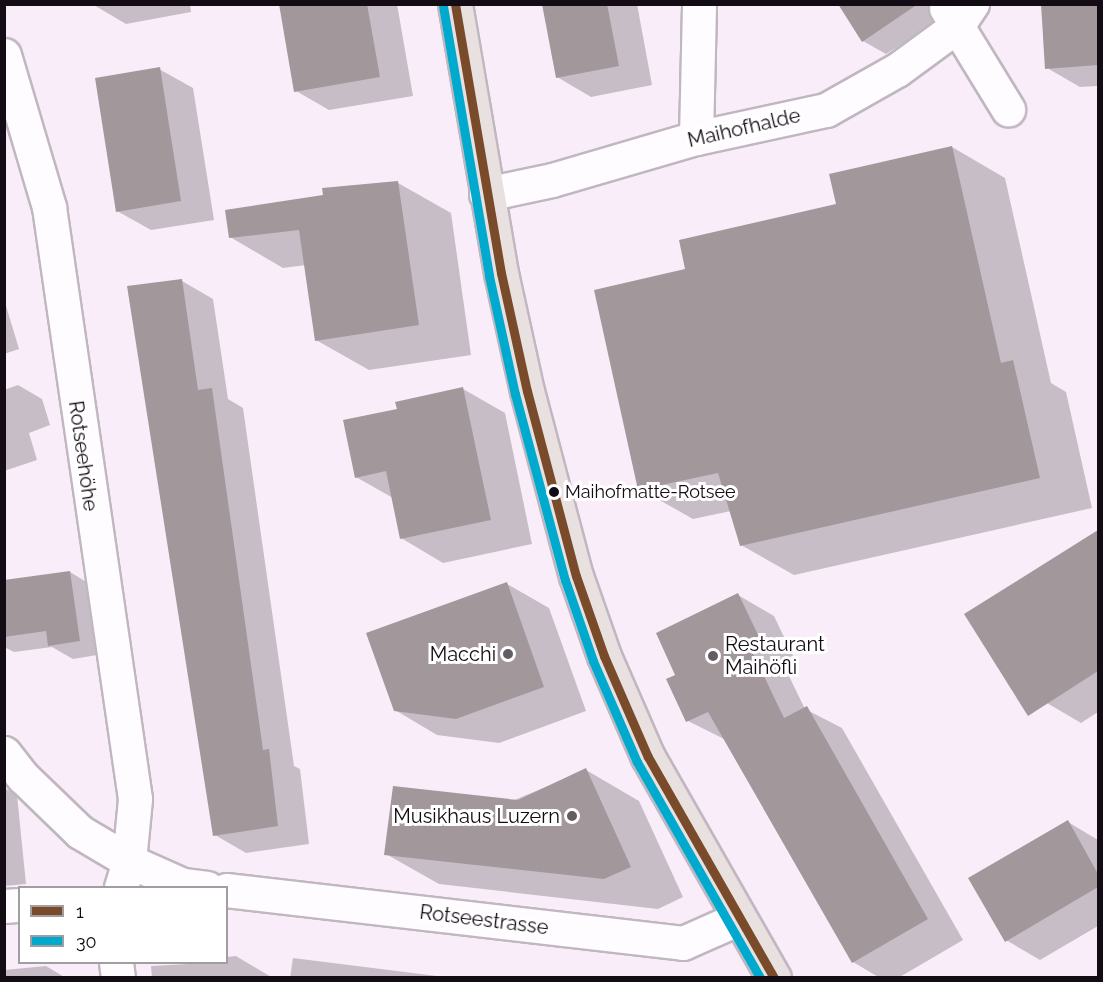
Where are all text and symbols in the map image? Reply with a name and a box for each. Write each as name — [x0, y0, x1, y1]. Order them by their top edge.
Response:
street label: Maihofhalde — [685, 103, 803, 153]
street label: Rotseehöhe — [63, 399, 103, 513]
place label: Maihofmatte-Rotsee — [565, 481, 736, 503]
marker: Maihofmatte-Rotsee — [548, 486, 560, 498]
place label: Restaurant Maihöfli — [725, 632, 825, 679]
place label: Macchi — [430, 642, 496, 666]
marker: Macchi — [501, 647, 515, 661]
marker: Restaurant Maihöfli — [706, 649, 720, 663]
place label: Musikhaus Luzern — [393, 804, 560, 828]
marker: Musikhaus Luzern — [565, 809, 579, 823]
legend — [18, 886, 228, 964]
street label: Rotseestrasse — [418, 900, 550, 940]
text: 1 — [76, 901, 84, 922]
text: 30 — [76, 931, 97, 952]

